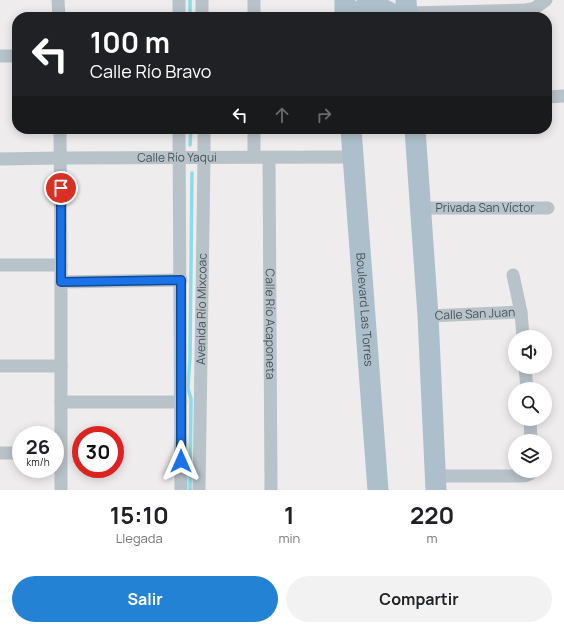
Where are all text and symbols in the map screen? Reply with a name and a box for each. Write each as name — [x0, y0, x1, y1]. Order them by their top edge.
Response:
text: 100 m — [90, 23, 170, 61]
icon: left — [24, 28, 76, 80]
text: Calle Río Bravo — [90, 59, 211, 83]
icon: left — [229, 104, 251, 126]
icon: ahead — [271, 104, 293, 126]
icon: right — [313, 104, 335, 126]
street label: Calle Río Yaqui — [137, 148, 217, 166]
pin — [44, 171, 78, 205]
icon: arrive — [50, 177, 72, 199]
street label: Privada San Víctor — [435, 199, 535, 216]
street label: Boulevard Las Torres — [352, 252, 378, 367]
street label: Avenida Río Mixcoac — [192, 253, 211, 365]
street label: Calle Río Acaponeta — [262, 268, 279, 380]
street label: Calle San Juan — [434, 303, 515, 324]
map controls — [508, 330, 552, 478]
button: sound — [508, 330, 552, 374]
button: search — [508, 382, 552, 426]
speed limit sign: 30 — [72, 426, 124, 478]
text: 26 — [26, 433, 50, 460]
button: layers — [508, 434, 552, 478]
position arrow — [160, 440, 202, 482]
text: km/h — [26, 455, 50, 469]
text: 15:10 — [110, 498, 169, 531]
text: 1 — [284, 498, 295, 531]
text: 220 — [410, 498, 454, 531]
text: Llegada — [116, 529, 163, 547]
text: min — [278, 529, 300, 547]
text: m — [427, 529, 438, 547]
button: Salir — [12, 576, 278, 622]
button: Compartir — [286, 576, 552, 622]

